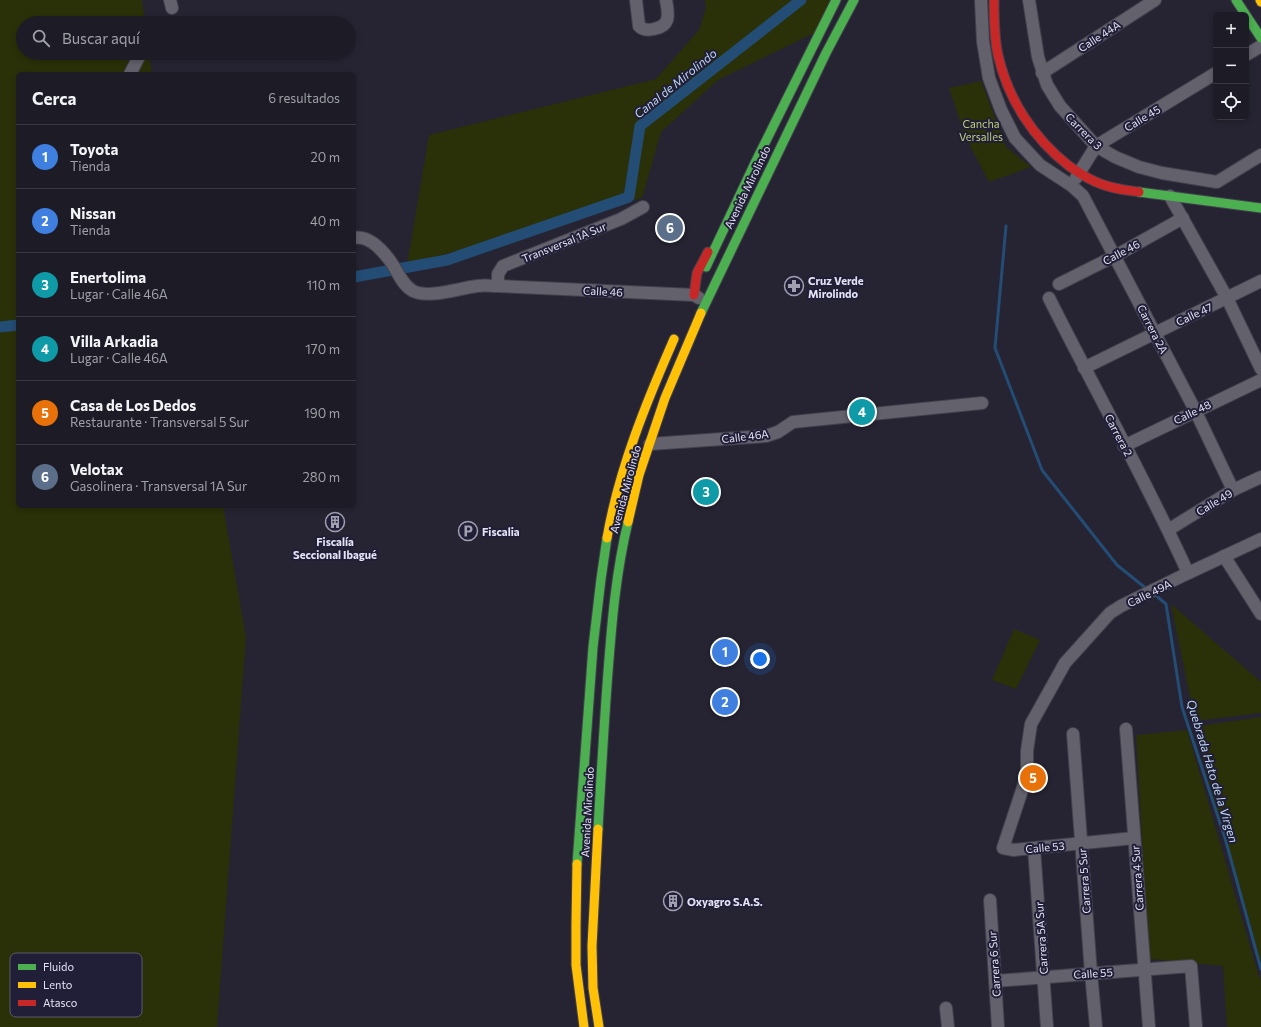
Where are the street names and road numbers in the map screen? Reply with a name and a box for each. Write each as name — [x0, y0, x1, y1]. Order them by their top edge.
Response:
street label: Calle 44A — [1076, 17, 1123, 54]
street label: Calle 45 — [1122, 102, 1162, 134]
street label: Carrera 3 — [1063, 110, 1105, 152]
street label: Avenida Mirolindo — [721, 143, 773, 231]
street label: Transversal 1A Sur — [520, 219, 609, 265]
street label: Calle 46 — [1100, 237, 1142, 267]
street label: Calle 46 — [583, 283, 624, 299]
street label: Calle 47 — [1174, 300, 1215, 328]
street label: Carrera 2A — [1135, 302, 1171, 356]
street label: Calle 48 — [1171, 397, 1213, 427]
street label: Carrera 2 — [1102, 412, 1136, 458]
street label: Calle 46A — [721, 427, 770, 445]
street label: Avenida Mirolindo — [607, 443, 643, 535]
street label: Calle 49 — [1193, 486, 1235, 518]
street label: Calle 49A — [1125, 577, 1174, 609]
street label: Avenida Mirolindo — [578, 766, 596, 858]
street label: Calle 53 — [1025, 839, 1065, 855]
street label: Carrera 4 Sur — [1128, 844, 1146, 911]
street label: Carrera 5 Sur — [1075, 847, 1093, 914]
street label: Carrera 5A Sur — [1032, 901, 1050, 975]
street label: Carrera 6 Sur — [985, 930, 1003, 997]
street label: Calle 55 — [1073, 965, 1113, 981]

